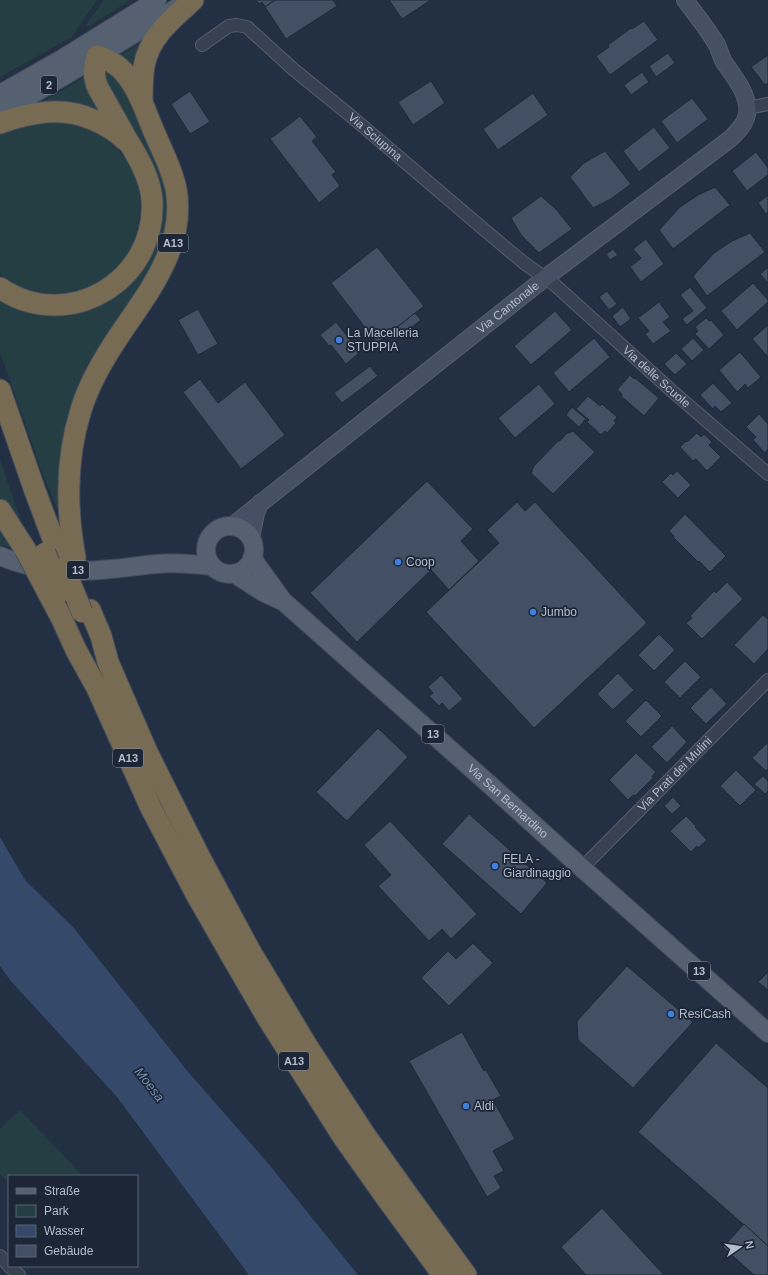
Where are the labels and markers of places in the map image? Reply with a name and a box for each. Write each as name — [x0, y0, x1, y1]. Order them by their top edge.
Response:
place label: La Macelleria STUPPIA — [347, 326, 419, 354]
marker: La Macelleria STUPPIA — [334, 335, 344, 345]
place label: Coop — [406, 555, 435, 569]
marker: Coop — [393, 557, 403, 567]
place label: Jumbo — [541, 605, 577, 619]
marker: Jumbo — [528, 607, 538, 617]
place label: FELA - Giardinaggio — [503, 852, 571, 880]
marker: FELA - Giardinaggio — [490, 861, 500, 871]
place label: ResiCash — [679, 1007, 731, 1021]
marker: ResiCash — [666, 1009, 676, 1019]
place label: Aldi — [474, 1099, 494, 1113]
marker: Aldi — [461, 1101, 471, 1111]

